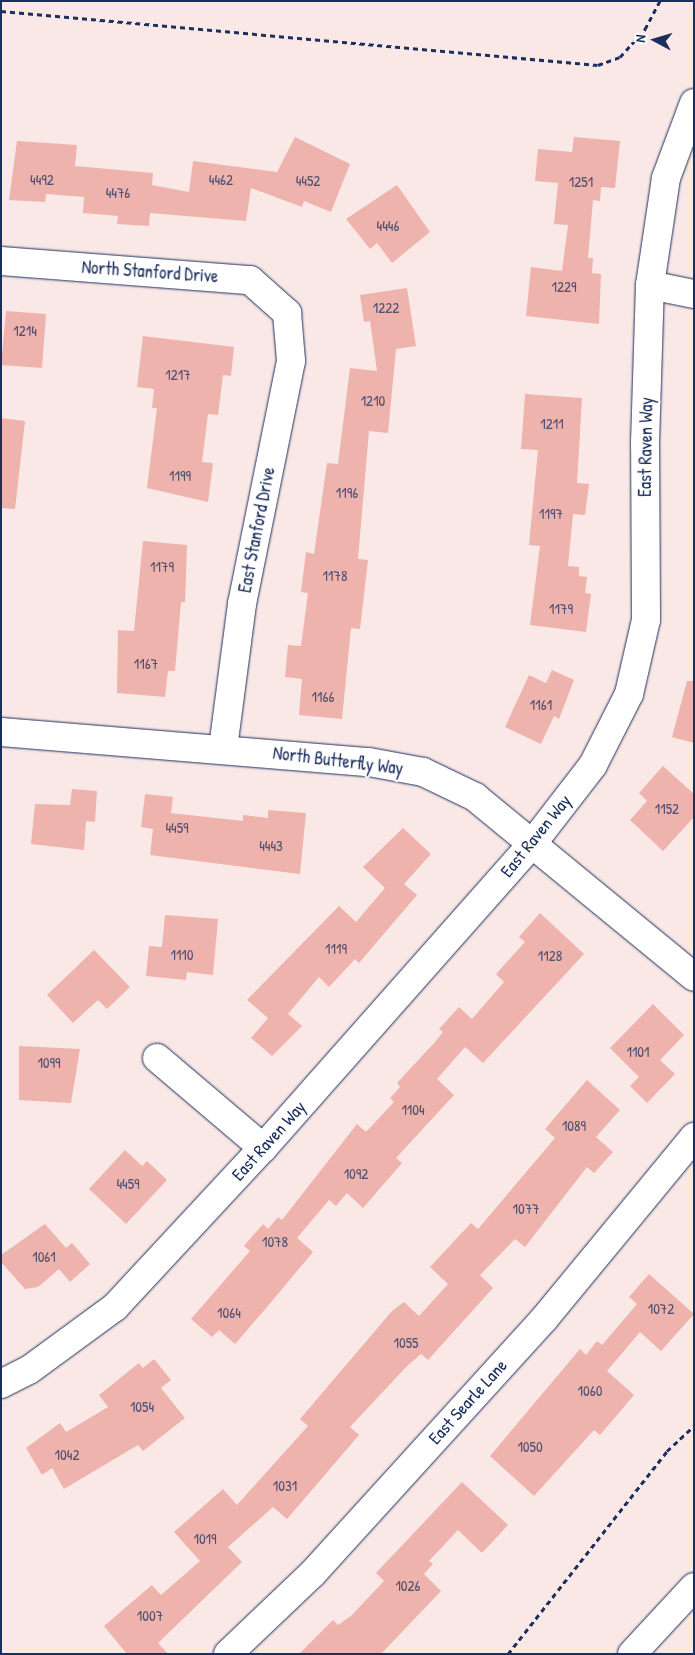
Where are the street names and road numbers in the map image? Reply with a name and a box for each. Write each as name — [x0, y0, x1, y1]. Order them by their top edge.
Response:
street label: North Stanford Drive — [81, 256, 219, 288]
street label: East Raven Way — [634, 397, 658, 497]
street label: East Stanford Drive — [234, 465, 280, 595]
street label: North Butterfly Way — [272, 742, 404, 780]
street label: East Raven Way — [496, 790, 576, 882]
street label: East Raven Way — [228, 1097, 310, 1185]
street label: East Searle Lane — [424, 1355, 512, 1449]

